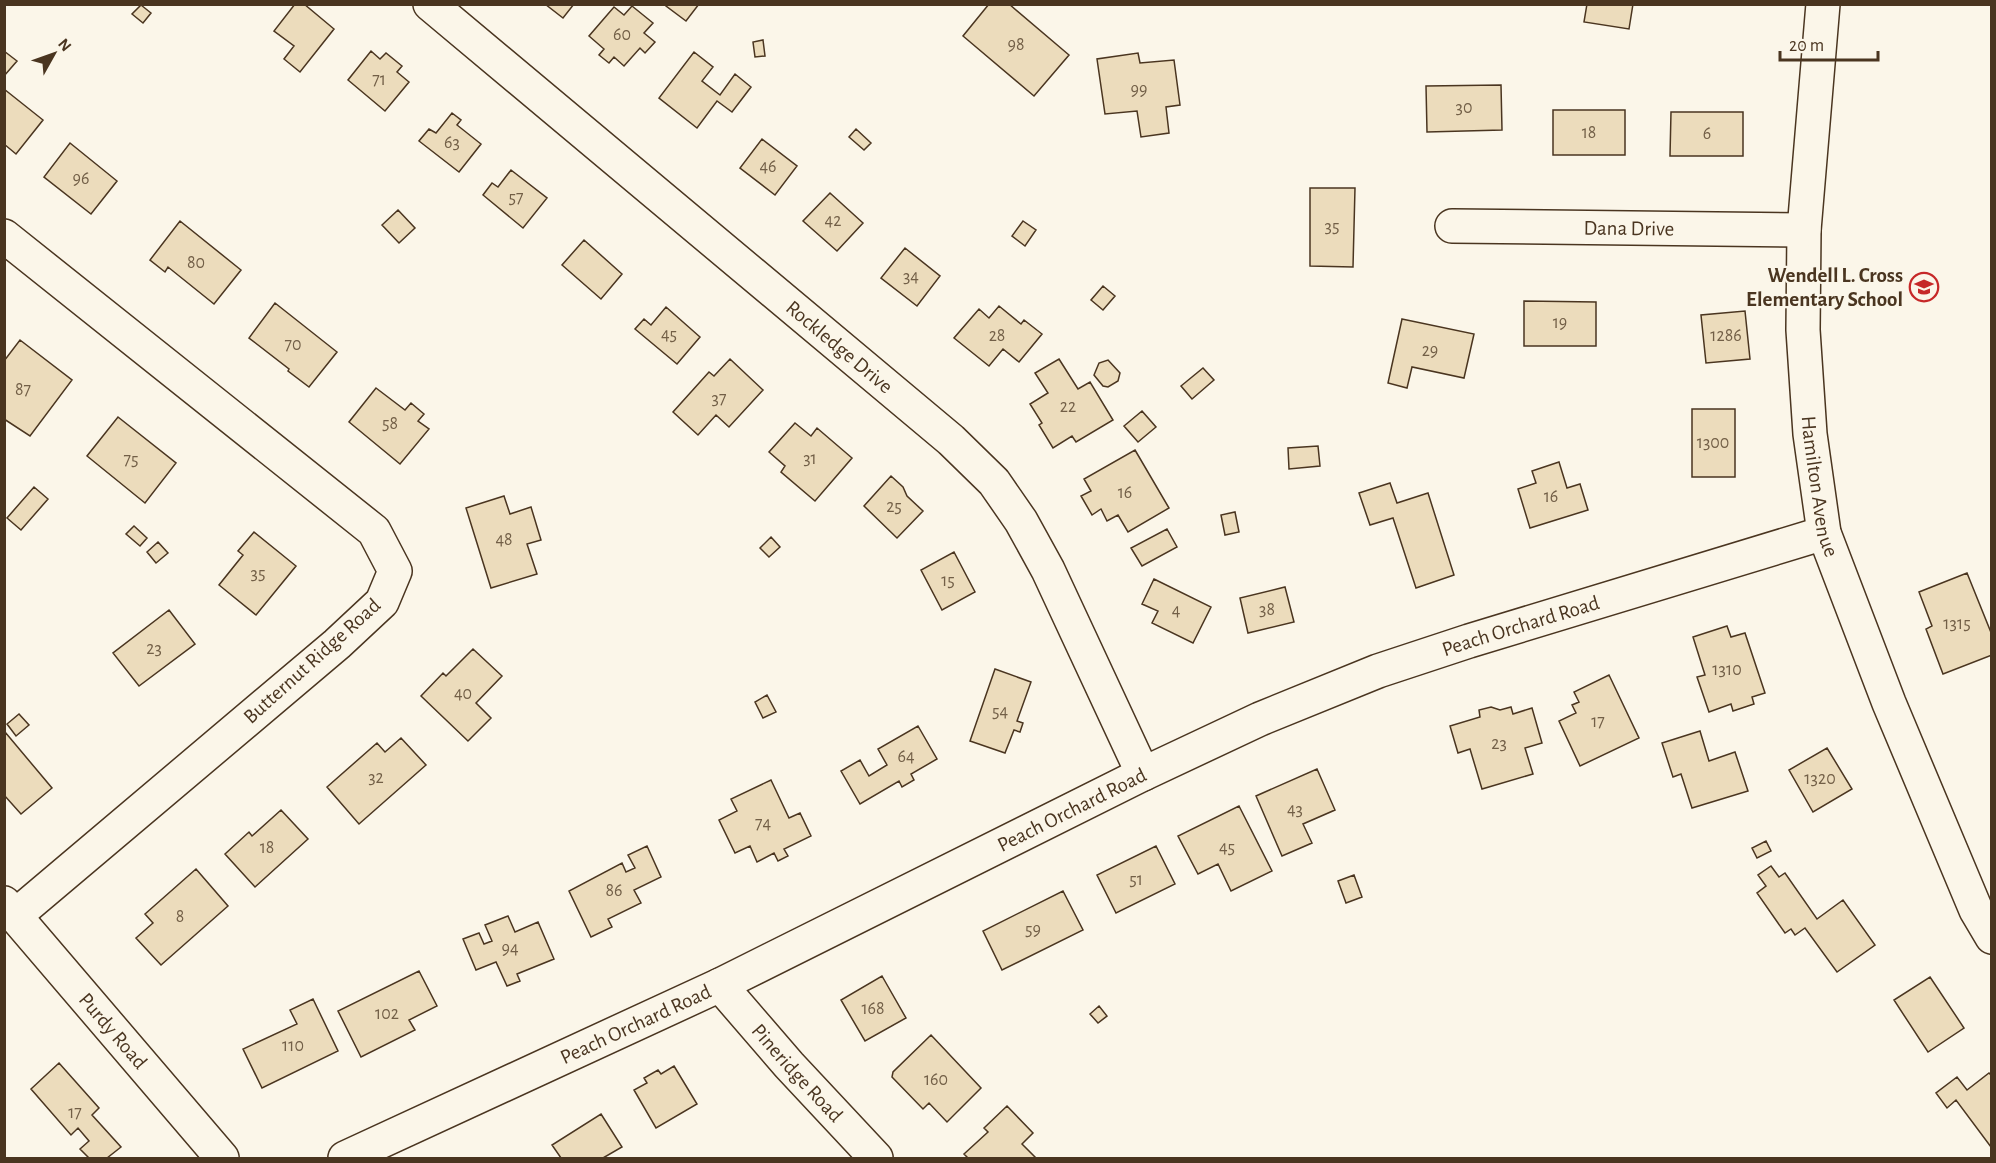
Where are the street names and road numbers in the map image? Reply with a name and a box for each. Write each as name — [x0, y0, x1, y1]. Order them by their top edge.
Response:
street label: Dana Drive — [1583, 217, 1675, 239]
street label: Rockledge Drive — [782, 296, 897, 397]
street label: Hamilton Avenue — [1798, 415, 1842, 559]
street label: Peach Orchard Road — [1439, 591, 1602, 660]
street label: Butternut Ridge Road — [240, 594, 385, 728]
street label: Peach Orchard Road — [994, 764, 1150, 855]
street label: Peach Orchard Road — [557, 980, 714, 1068]
street label: Purdy Road — [75, 989, 151, 1073]
street label: Pineridge Road — [748, 1020, 847, 1126]

